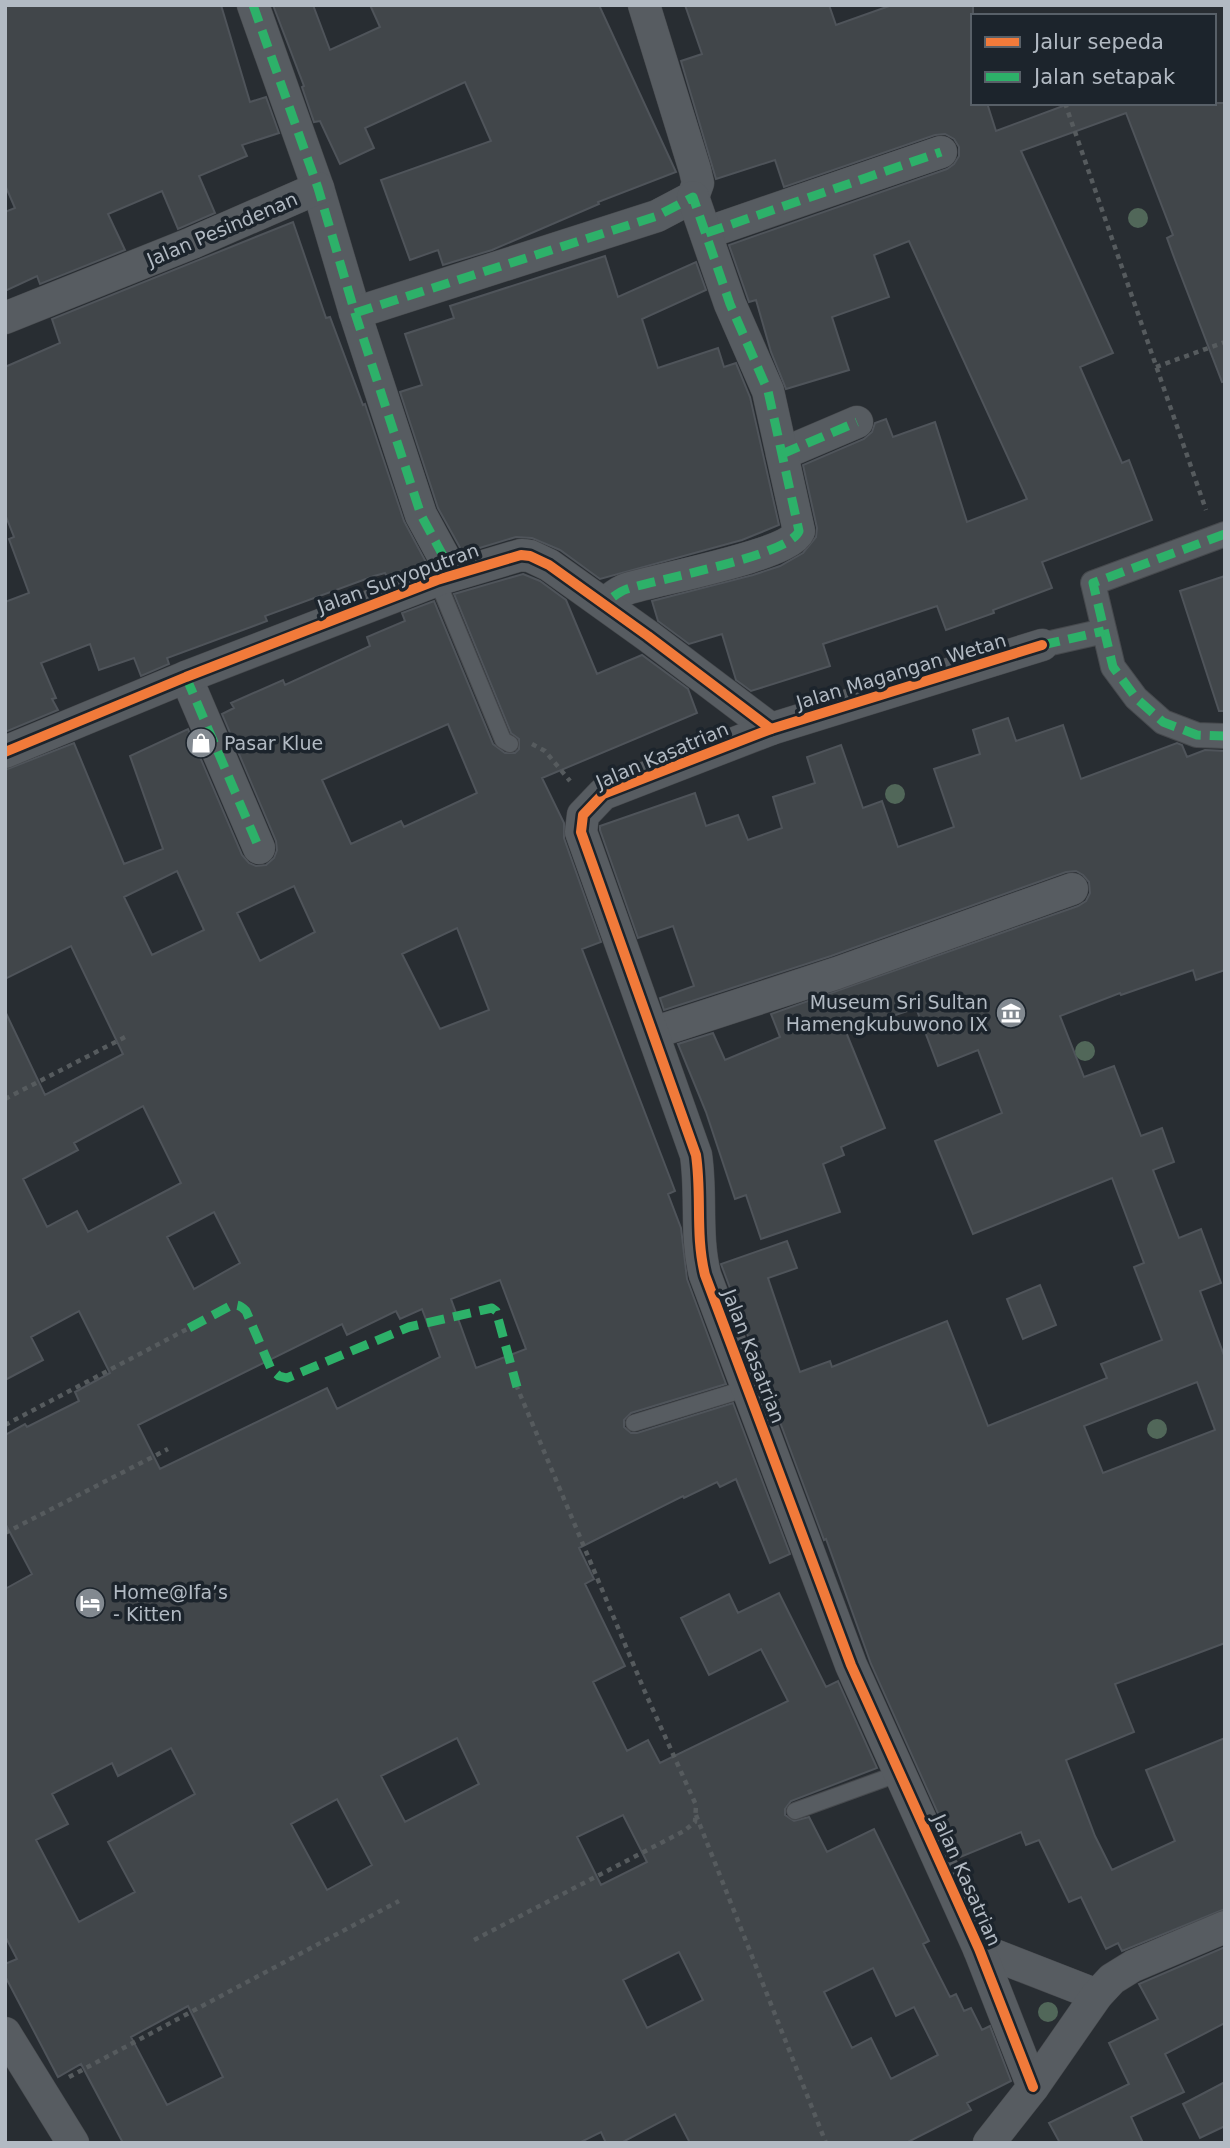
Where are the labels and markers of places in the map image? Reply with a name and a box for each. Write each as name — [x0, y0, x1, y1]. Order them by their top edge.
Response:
shop icon: Pasar Klue — [184, 726, 218, 760]
place label: Pasar Klue — [224, 732, 323, 754]
place label: Museum Sri Sultan Hamengkubuwono IX — [786, 991, 988, 1035]
museum icon: Museum Sri Sultan Hamengkubuwono IX — [994, 996, 1028, 1030]
place label: Home@Ifa’s - Kitten — [113, 1581, 228, 1625]
hotel icon: Home@Ifa’s - Kitten — [73, 1586, 107, 1620]

